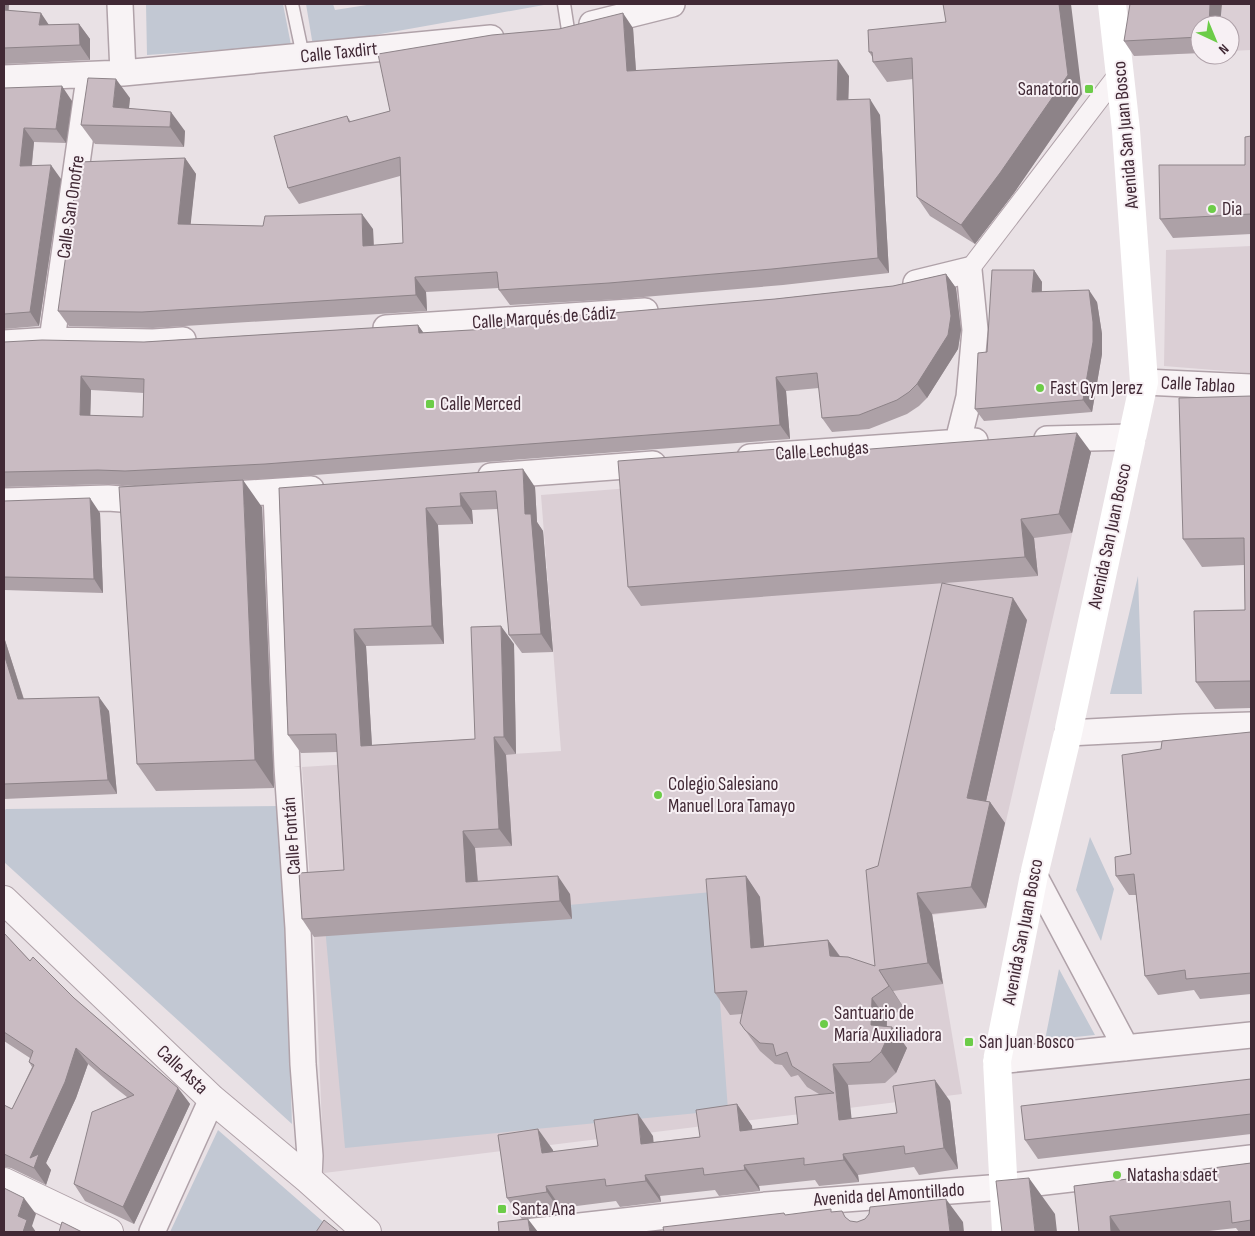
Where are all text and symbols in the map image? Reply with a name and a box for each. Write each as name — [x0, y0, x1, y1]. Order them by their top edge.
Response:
north arrow — [1190, 15, 1240, 65]
street label: Calle Taxdirt — [299, 37, 379, 68]
text: N — [1215, 40, 1232, 58]
street label: Avenida San Juan Bosco — [1108, 60, 1144, 211]
place label: Sanatorio — [1018, 78, 1079, 101]
marker: Sanatorio — [1083, 83, 1095, 95]
street label: Calle San Onofre — [52, 154, 90, 260]
place label: Dia — [1222, 198, 1242, 221]
marker: Dia — [1206, 203, 1218, 215]
street label: Calle Marqués de Cádiz — [471, 301, 617, 334]
street label: Calle Tablao — [1160, 372, 1236, 398]
place label: Fast Gym Jerez — [1050, 377, 1143, 400]
marker: Fast Gym Jerez — [1034, 382, 1046, 394]
place label: Calle Merced — [440, 393, 521, 416]
marker: Calle Merced — [424, 398, 436, 410]
street label: Calle Lechugas — [775, 436, 870, 466]
street label: Avenida San Juan Bosco — [1083, 461, 1137, 612]
place label: Colegio Salesiano Manuel Lora Tamayo — [668, 773, 795, 818]
marker: Colegio Salesiano Manuel Lora Tamayo — [652, 789, 664, 801]
street label: Calle Fontán — [278, 796, 306, 876]
street label: Avenida San Juan Bosco — [997, 857, 1048, 1008]
place label: Santuario de María Auxiliadora — [834, 1002, 942, 1047]
marker: Santuario de María Auxiliadora — [818, 1018, 830, 1030]
place label: San Juan Bosco — [979, 1031, 1074, 1054]
marker: San Juan Bosco — [963, 1036, 975, 1048]
street label: Calle Asta — [151, 1040, 213, 1100]
place label: Natasha sdaet — [1127, 1164, 1218, 1187]
marker: Natasha sdaet — [1111, 1169, 1123, 1181]
street label: Avenida del Amontillado — [812, 1178, 965, 1212]
place label: Santa Ana — [512, 1198, 576, 1221]
marker: Santa Ana — [496, 1203, 508, 1215]

